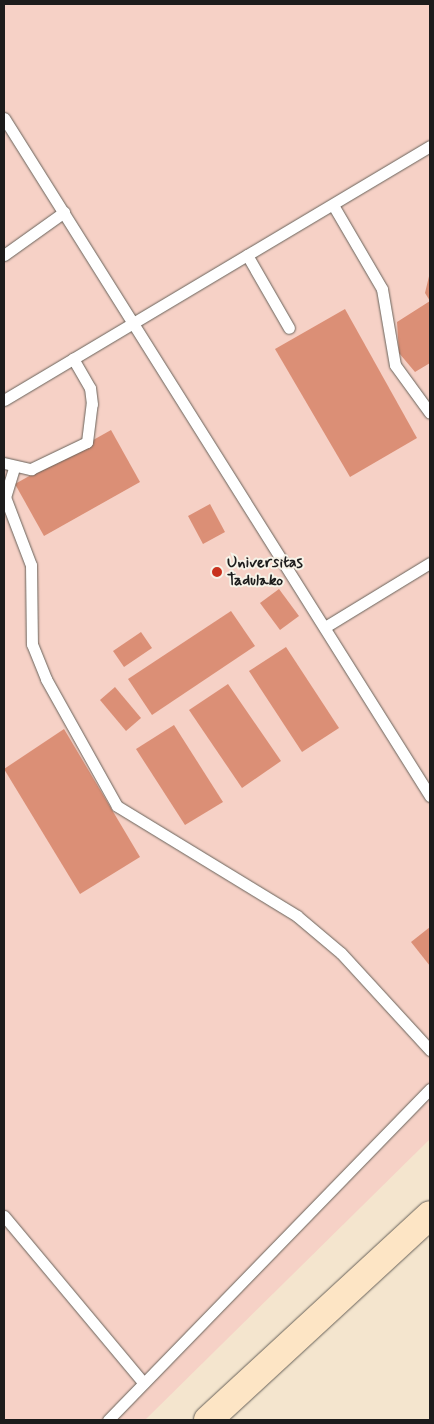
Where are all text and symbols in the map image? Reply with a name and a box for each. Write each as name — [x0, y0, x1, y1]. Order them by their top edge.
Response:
place label: Universitas Tadulako — [227, 553, 303, 591]
marker: Universitas Tadulako — [211, 566, 223, 578]

